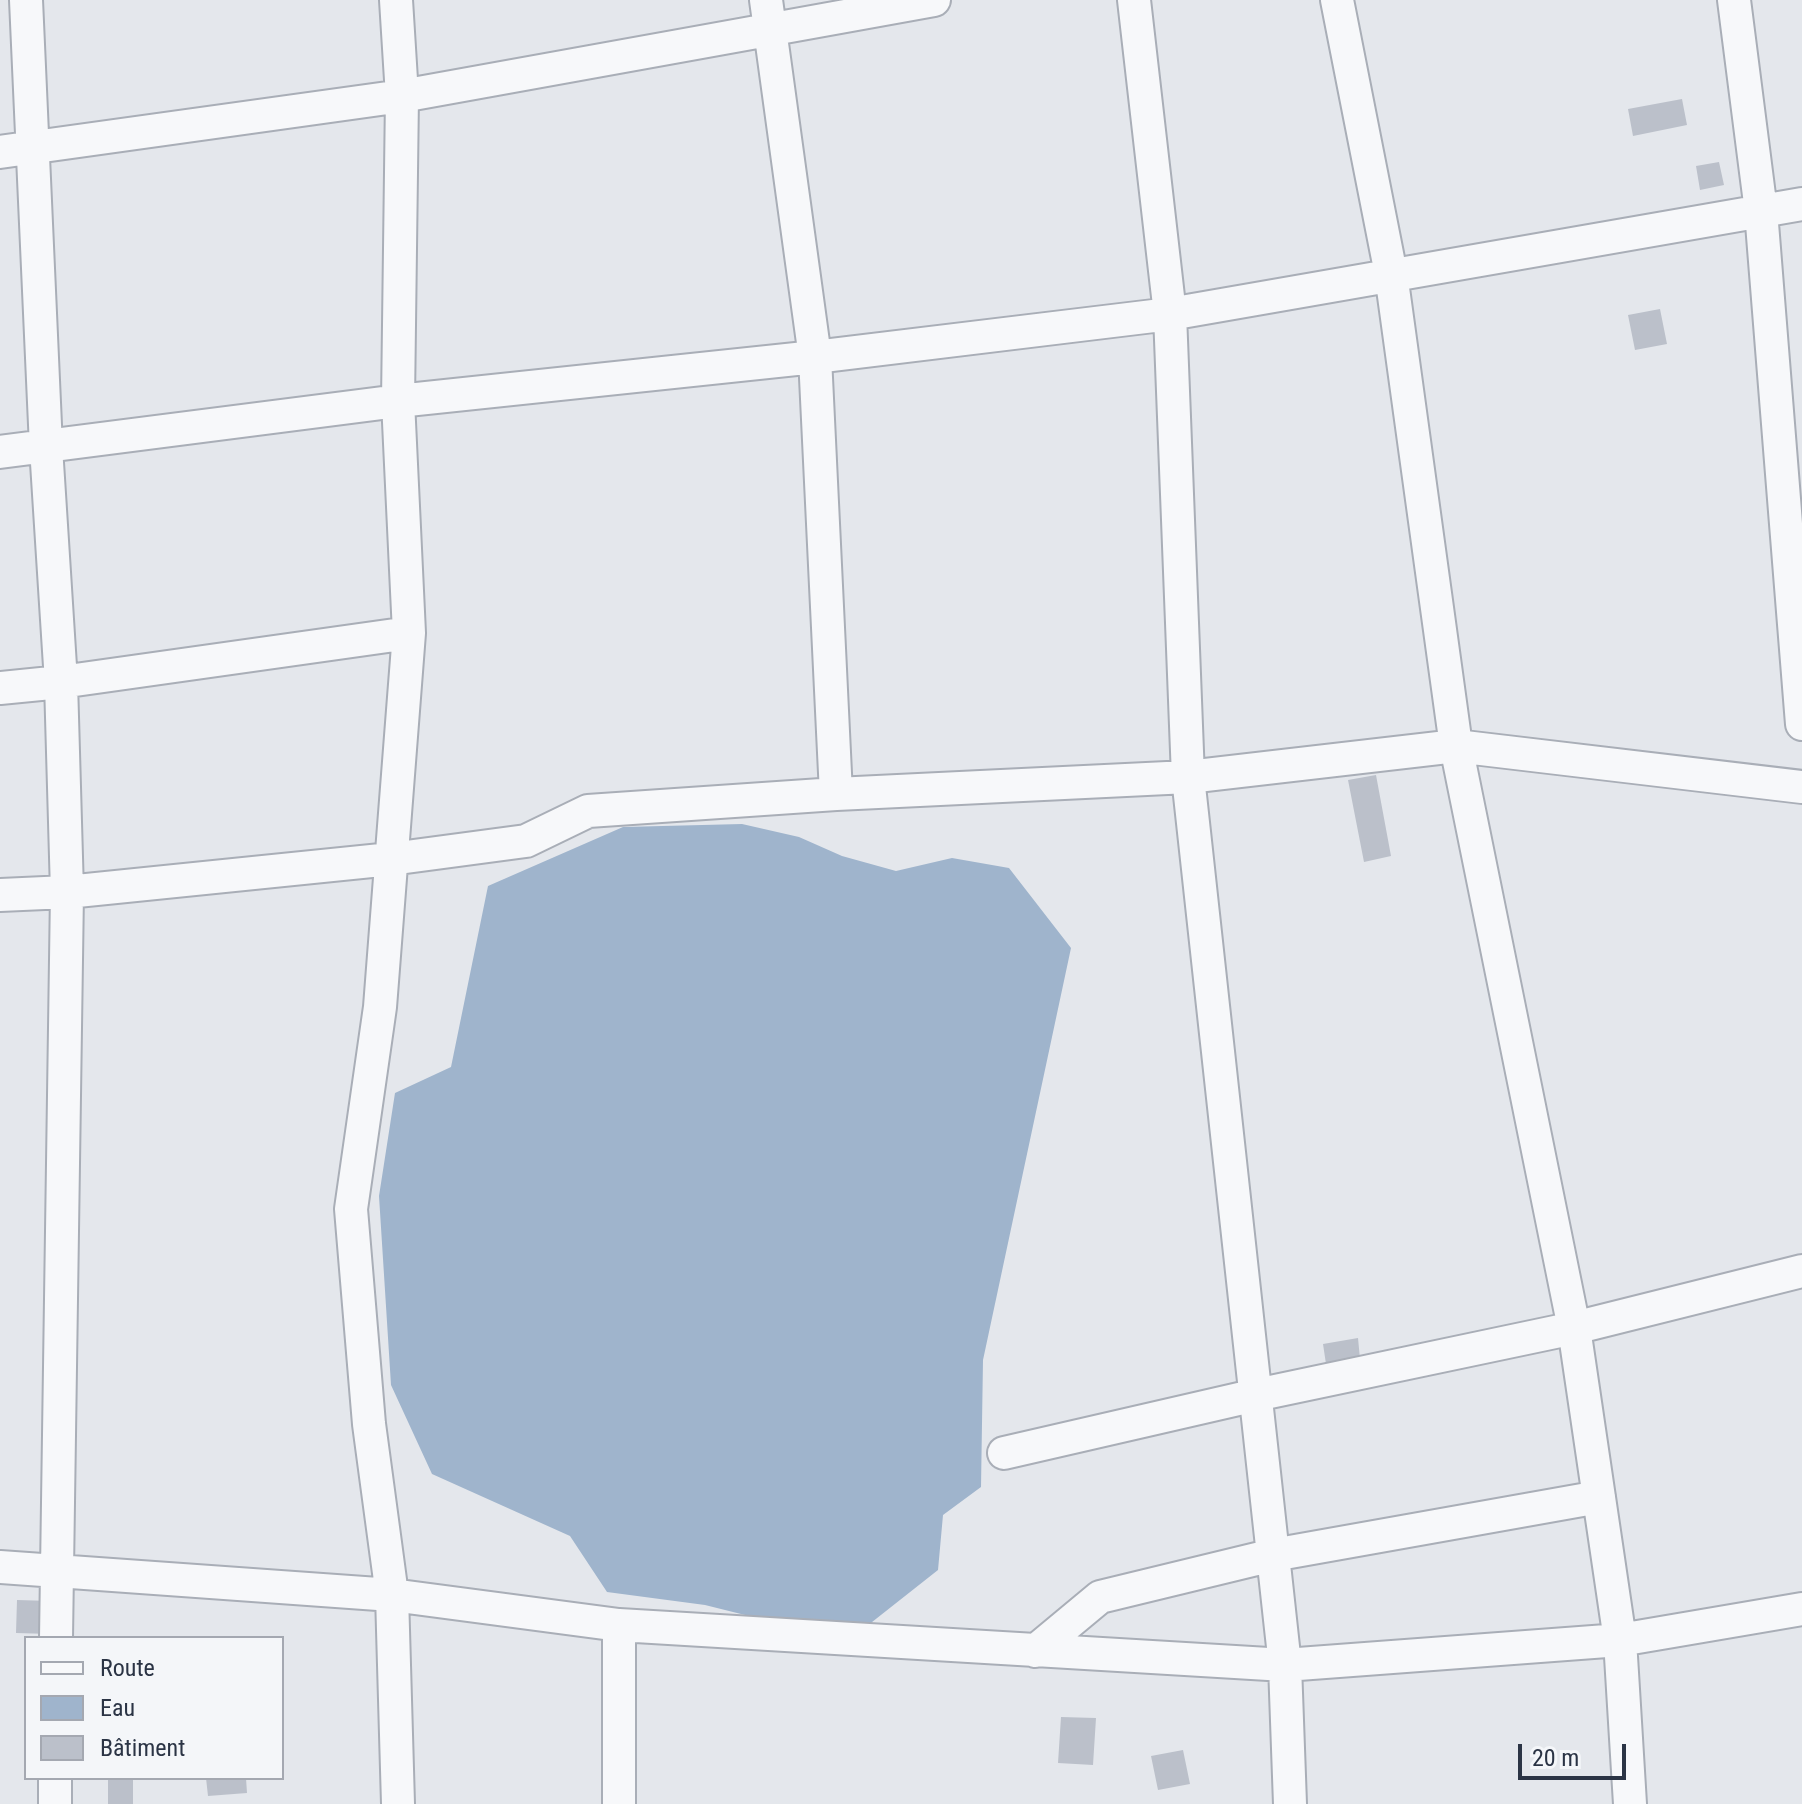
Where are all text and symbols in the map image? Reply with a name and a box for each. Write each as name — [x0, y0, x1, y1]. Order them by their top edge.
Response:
legend — [24, 1636, 284, 1780]
text: Route — [100, 1654, 155, 1682]
text: Eau — [100, 1694, 135, 1722]
scale bar — [1522, 1728, 1630, 1778]
text: Bâtiment — [100, 1734, 185, 1762]
text: 20 m — [1532, 1744, 1579, 1772]

